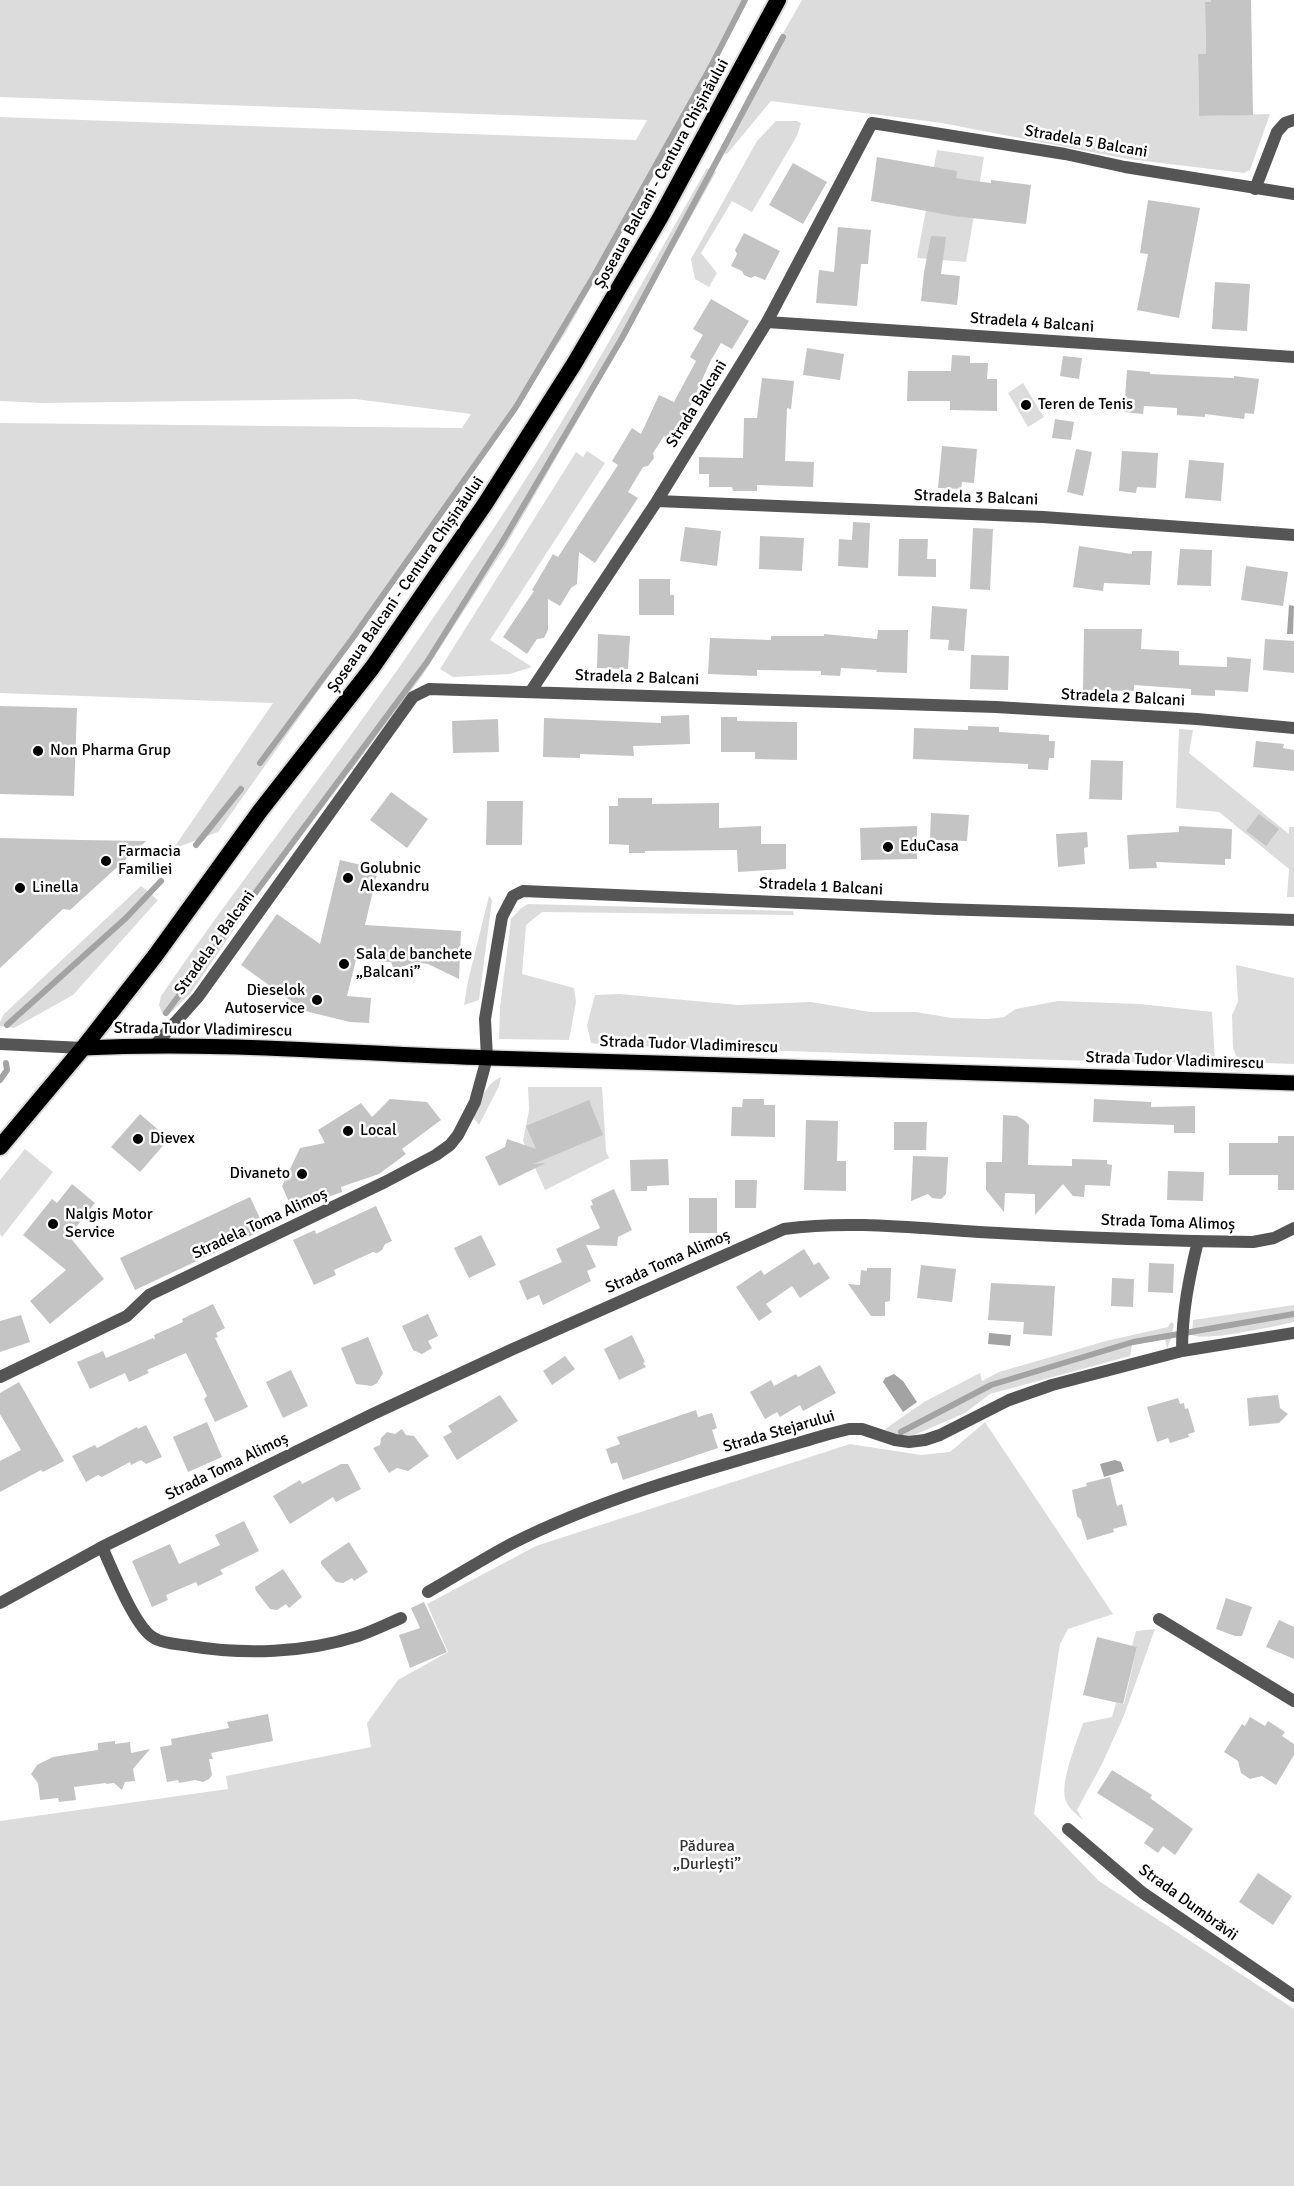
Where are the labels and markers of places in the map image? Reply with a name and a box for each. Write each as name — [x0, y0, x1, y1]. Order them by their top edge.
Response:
place label: Teren de Tenis — [1038, 395, 1133, 415]
marker: Teren de Tenis — [1019, 398, 1033, 412]
place label: Non Pharma Grup — [50, 741, 171, 761]
marker: Non Pharma Grup — [31, 744, 45, 758]
place label: EduCasa — [900, 837, 959, 857]
marker: EduCasa — [881, 840, 895, 854]
place label: Farmacia Familiei — [118, 842, 181, 880]
marker: Farmacia Familiei — [99, 854, 113, 868]
place label: Golubnic Alexandru — [360, 859, 429, 897]
marker: Golubnic Alexandru — [341, 871, 355, 885]
place label: Linella — [32, 878, 78, 898]
marker: Linella — [13, 881, 27, 895]
place label: Sala de banchete „Balcani” — [356, 945, 472, 983]
marker: Sala de banchete „Balcani” — [337, 957, 351, 971]
place label: Dieselok Autoservice — [225, 981, 305, 1019]
marker: Dieselok Autoservice — [310, 993, 324, 1007]
place label: Local — [360, 1121, 397, 1141]
marker: Local — [341, 1124, 355, 1138]
place label: Dievex — [150, 1129, 195, 1149]
marker: Dievex — [131, 1132, 145, 1146]
place label: Divaneto — [230, 1164, 290, 1184]
marker: Divaneto — [295, 1167, 309, 1181]
place label: Nalgis Motor Service — [65, 1205, 153, 1243]
marker: Nalgis Motor Service — [46, 1217, 60, 1231]

